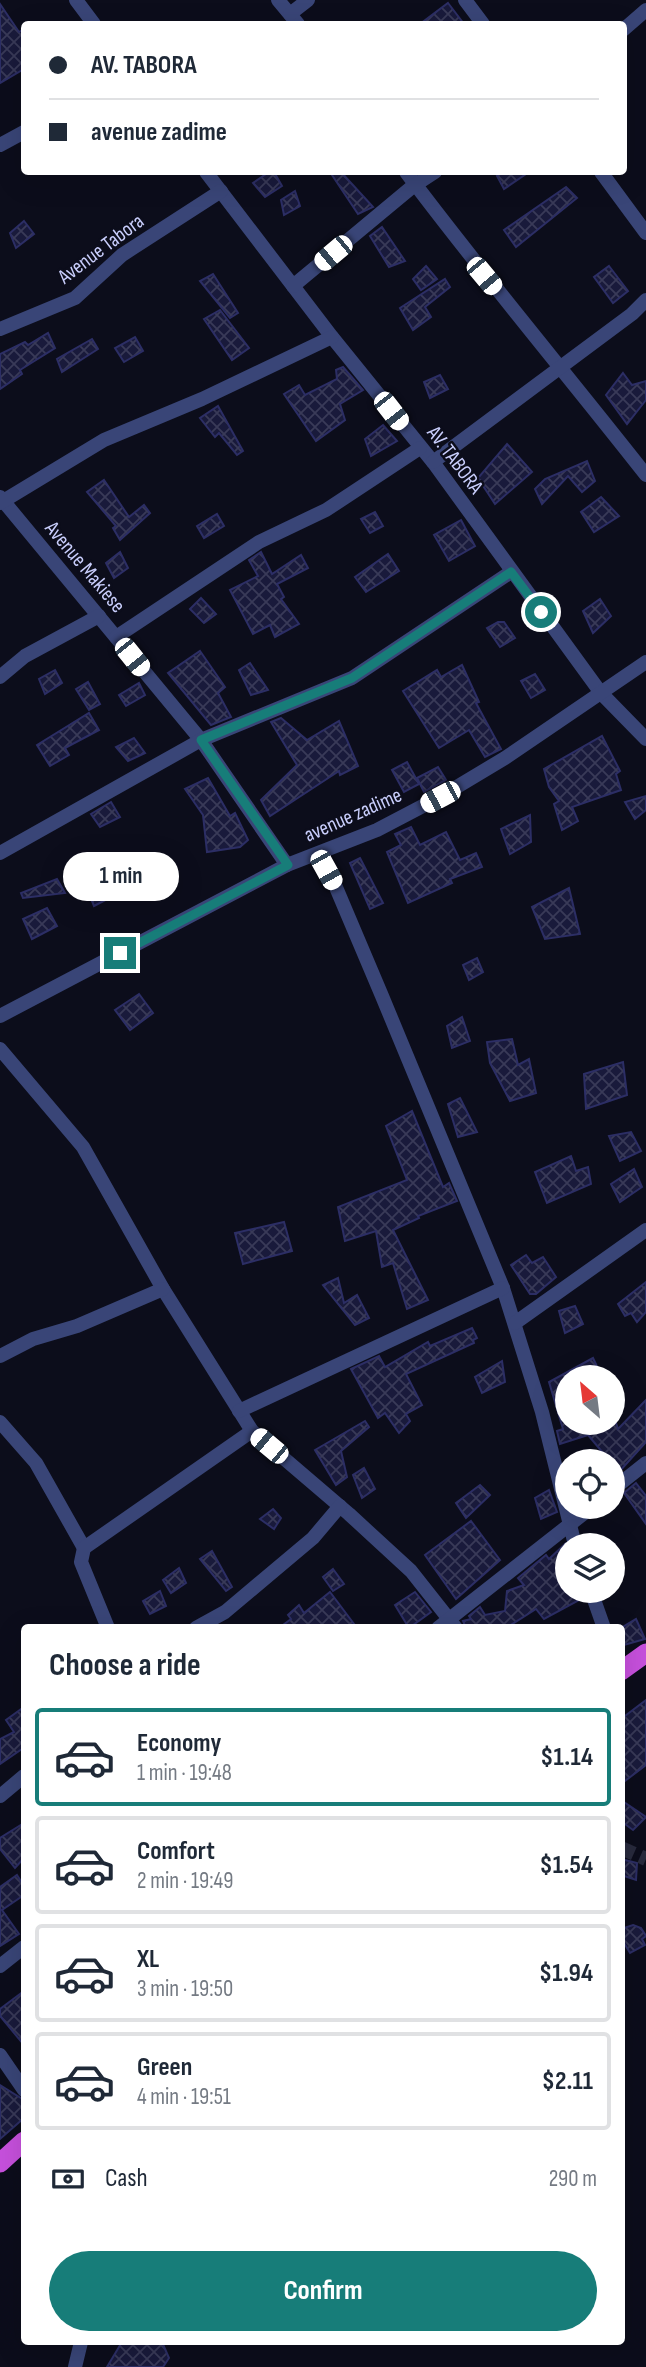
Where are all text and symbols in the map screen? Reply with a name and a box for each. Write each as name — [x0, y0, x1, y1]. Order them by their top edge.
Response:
text: AV. TABORA — [91, 50, 197, 81]
text: avenue zadime — [91, 117, 227, 148]
street label: Avenue Tabora — [52, 209, 149, 290]
car — [311, 231, 356, 275]
car — [463, 253, 506, 299]
car — [370, 388, 413, 434]
street label: AV. TABORA — [421, 420, 489, 500]
street label: Avenue Makiese — [39, 515, 130, 618]
route start — [525, 596, 557, 628]
car — [111, 634, 154, 680]
car — [417, 778, 464, 816]
street label: avenue zadime — [300, 782, 406, 848]
car — [307, 847, 346, 893]
callout: 1 min — [62, 852, 178, 900]
text: 1 min — [100, 862, 142, 890]
route end — [104, 937, 136, 969]
north arrow — [555, 1365, 625, 1435]
map controls — [555, 1365, 625, 1603]
car — [247, 1424, 292, 1468]
button: locate — [555, 1449, 625, 1519]
button: layers — [555, 1533, 625, 1603]
text: Choose a ride — [49, 1646, 201, 1685]
icon: car — [53, 1726, 116, 1789]
text: Economy — [137, 1728, 221, 1759]
text: $1.14 — [540, 1742, 593, 1773]
text: 1 min · 19:48 — [137, 1759, 232, 1787]
icon: car — [53, 1834, 116, 1897]
text: Comfort — [137, 1836, 215, 1867]
text: $1.54 — [539, 1850, 593, 1881]
text: 2 min · 19:49 — [137, 1867, 233, 1895]
icon: car — [53, 1942, 116, 2005]
text: XL — [137, 1944, 159, 1975]
text: $1.94 — [539, 1958, 593, 1989]
text: 3 min · 19:50 — [137, 1975, 233, 2003]
icon: car — [53, 2050, 116, 2113]
text: Green — [137, 2052, 192, 2083]
text: $2.11 — [542, 2066, 593, 2097]
text: 4 min · 19:51 — [137, 2083, 231, 2111]
icon: cash — [49, 2160, 87, 2198]
text: Cash — [105, 2163, 148, 2194]
text: 290 m — [549, 2165, 597, 2193]
button: Confirm — [49, 2251, 597, 2331]

